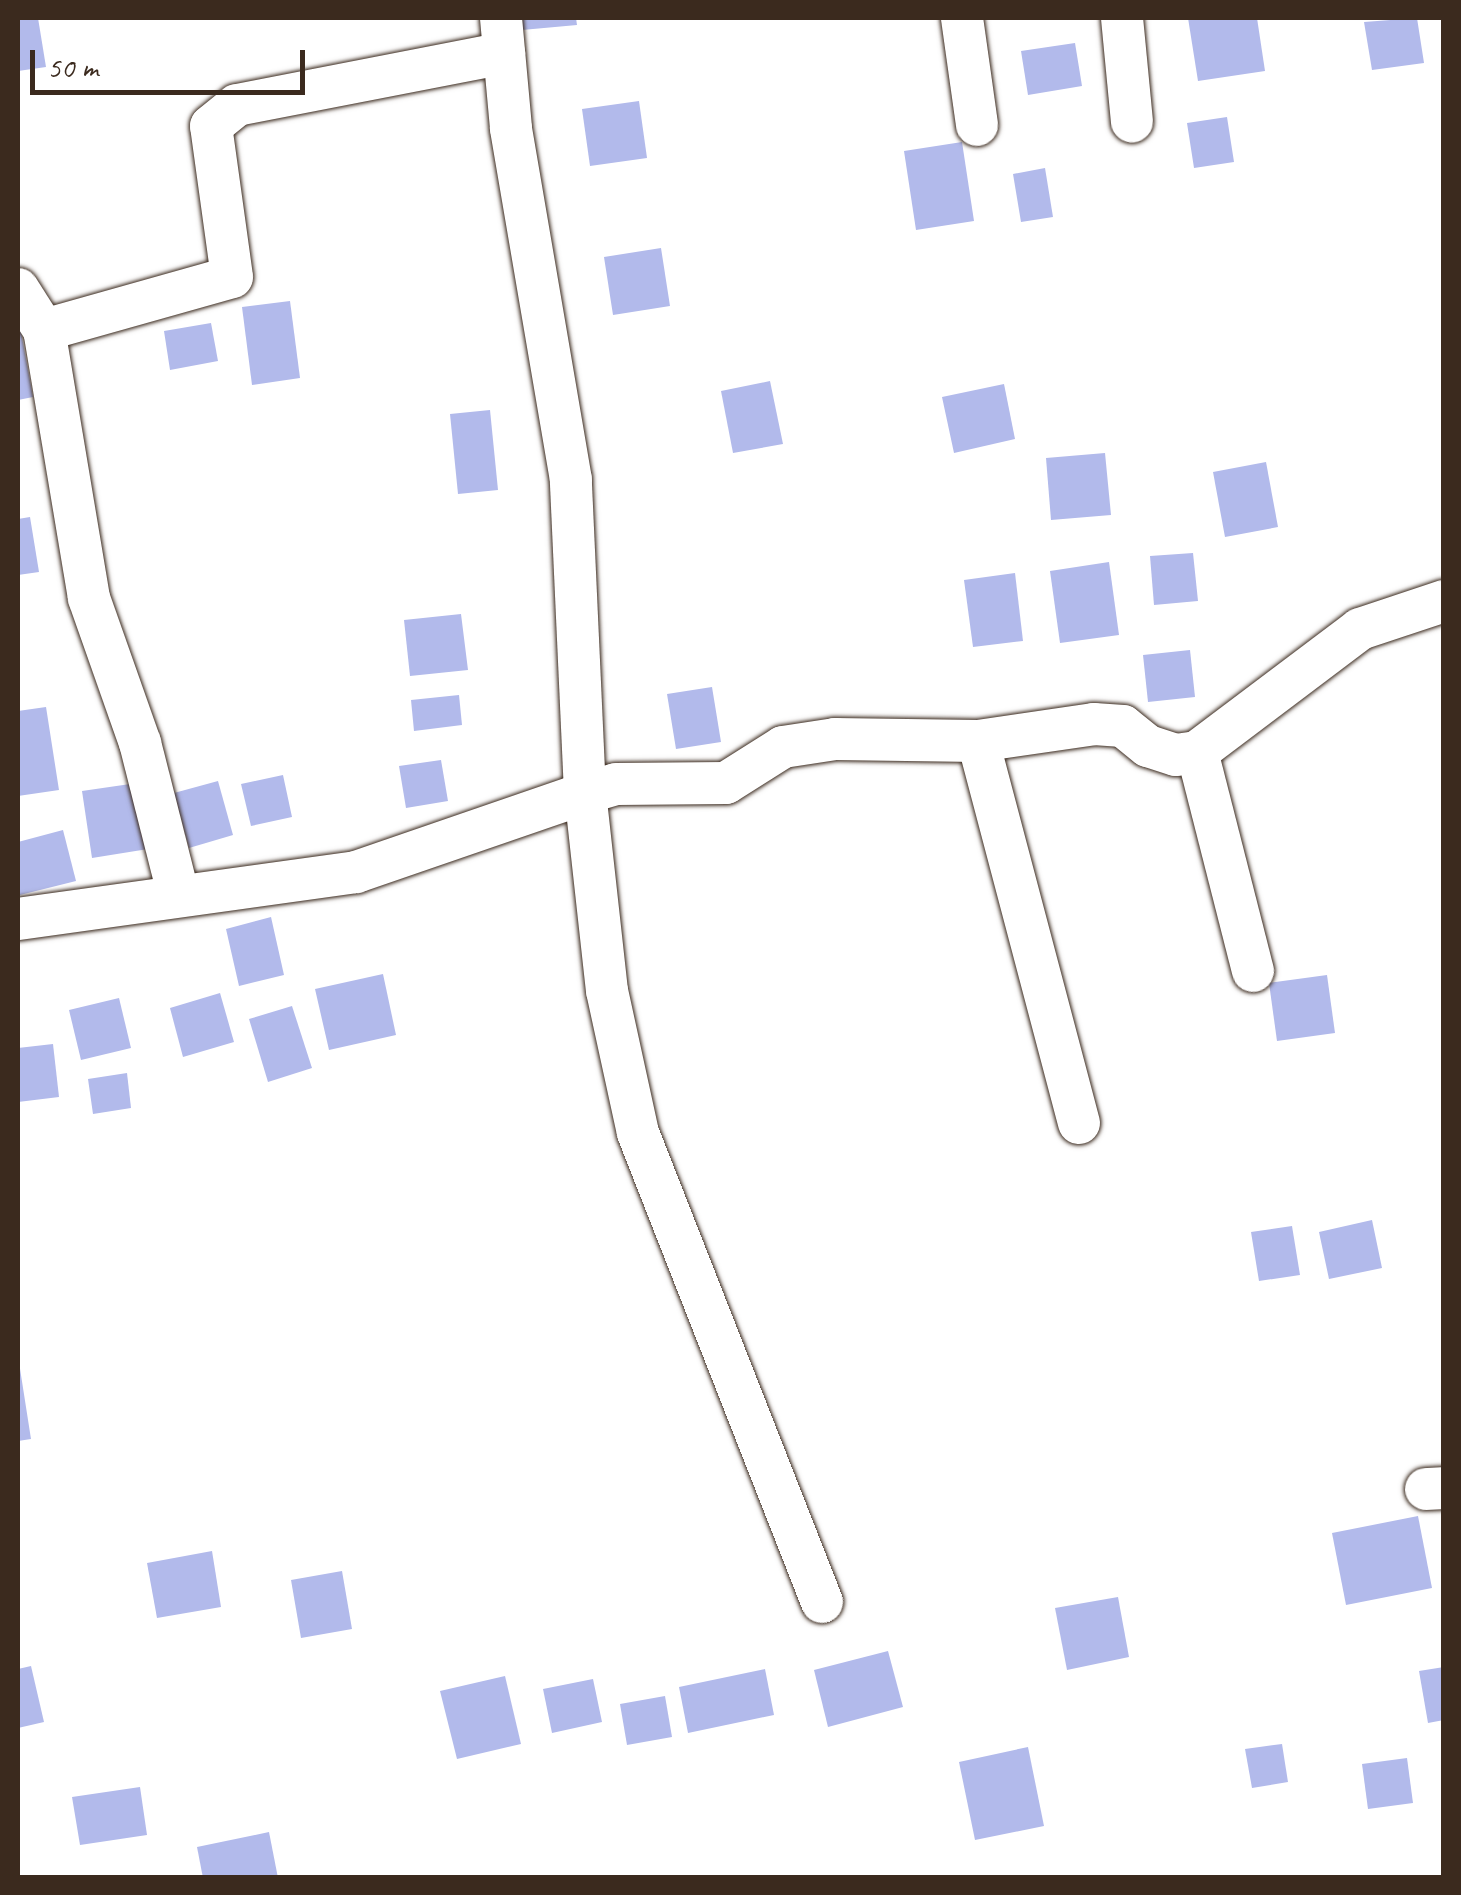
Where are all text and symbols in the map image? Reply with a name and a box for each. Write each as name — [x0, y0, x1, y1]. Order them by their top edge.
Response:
scale bar — [35, 30, 310, 92]
text: 50 m — [47, 48, 98, 86]

